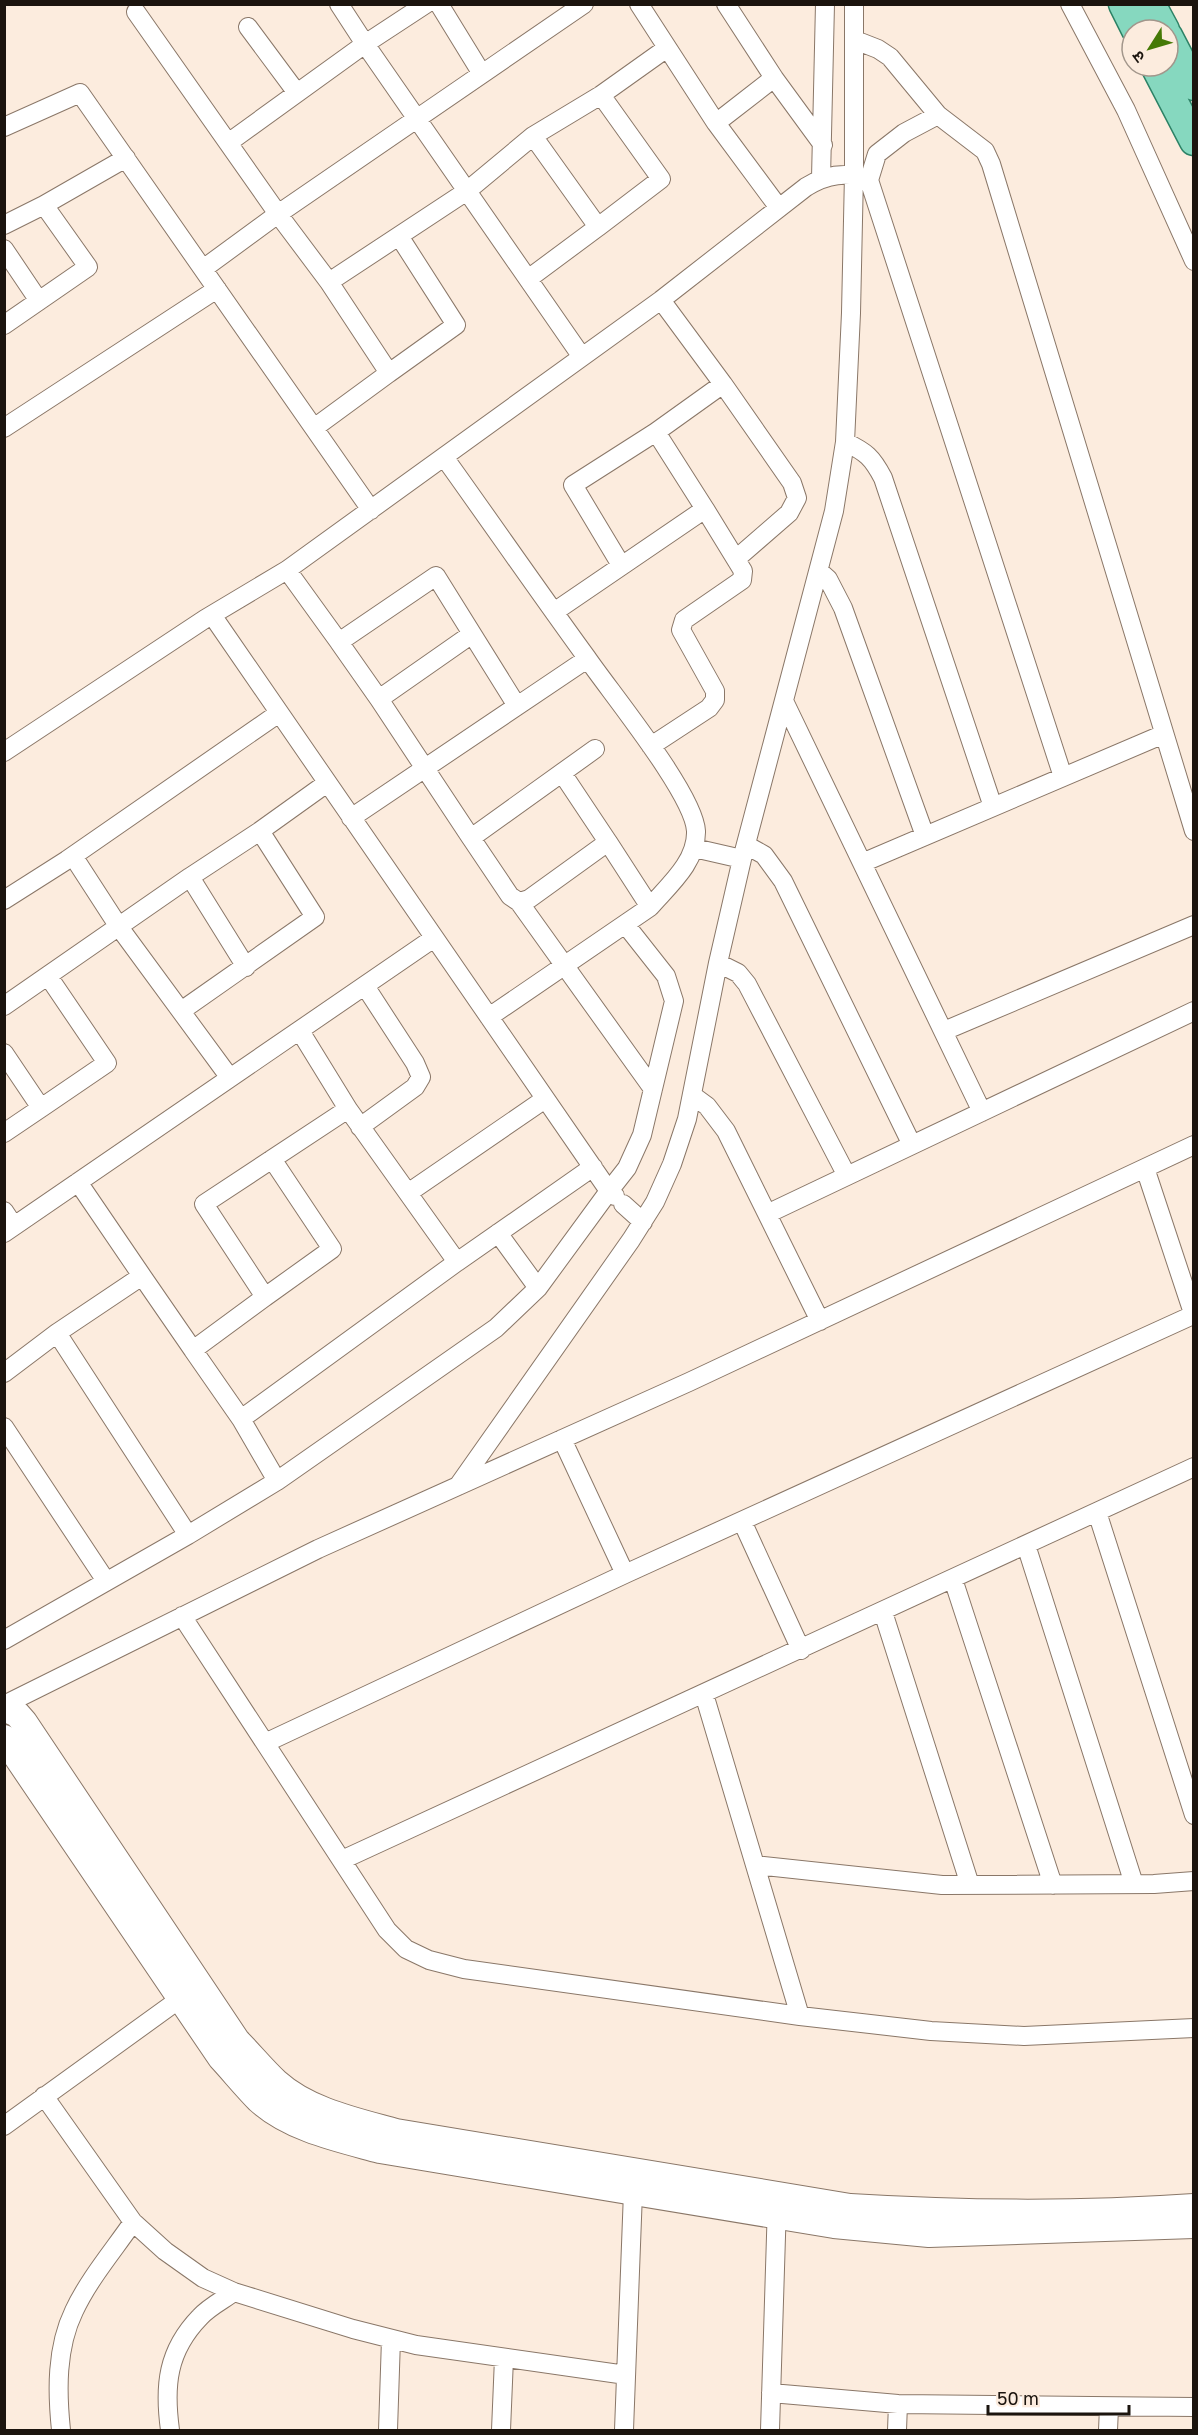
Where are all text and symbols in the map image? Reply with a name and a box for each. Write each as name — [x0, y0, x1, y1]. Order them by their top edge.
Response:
north arrow — [1120, 18, 1180, 78]
text: उ — [1127, 47, 1149, 67]
scale bar — [988, 2378, 1129, 2416]
text: 50 m — [997, 2387, 1039, 2409]

